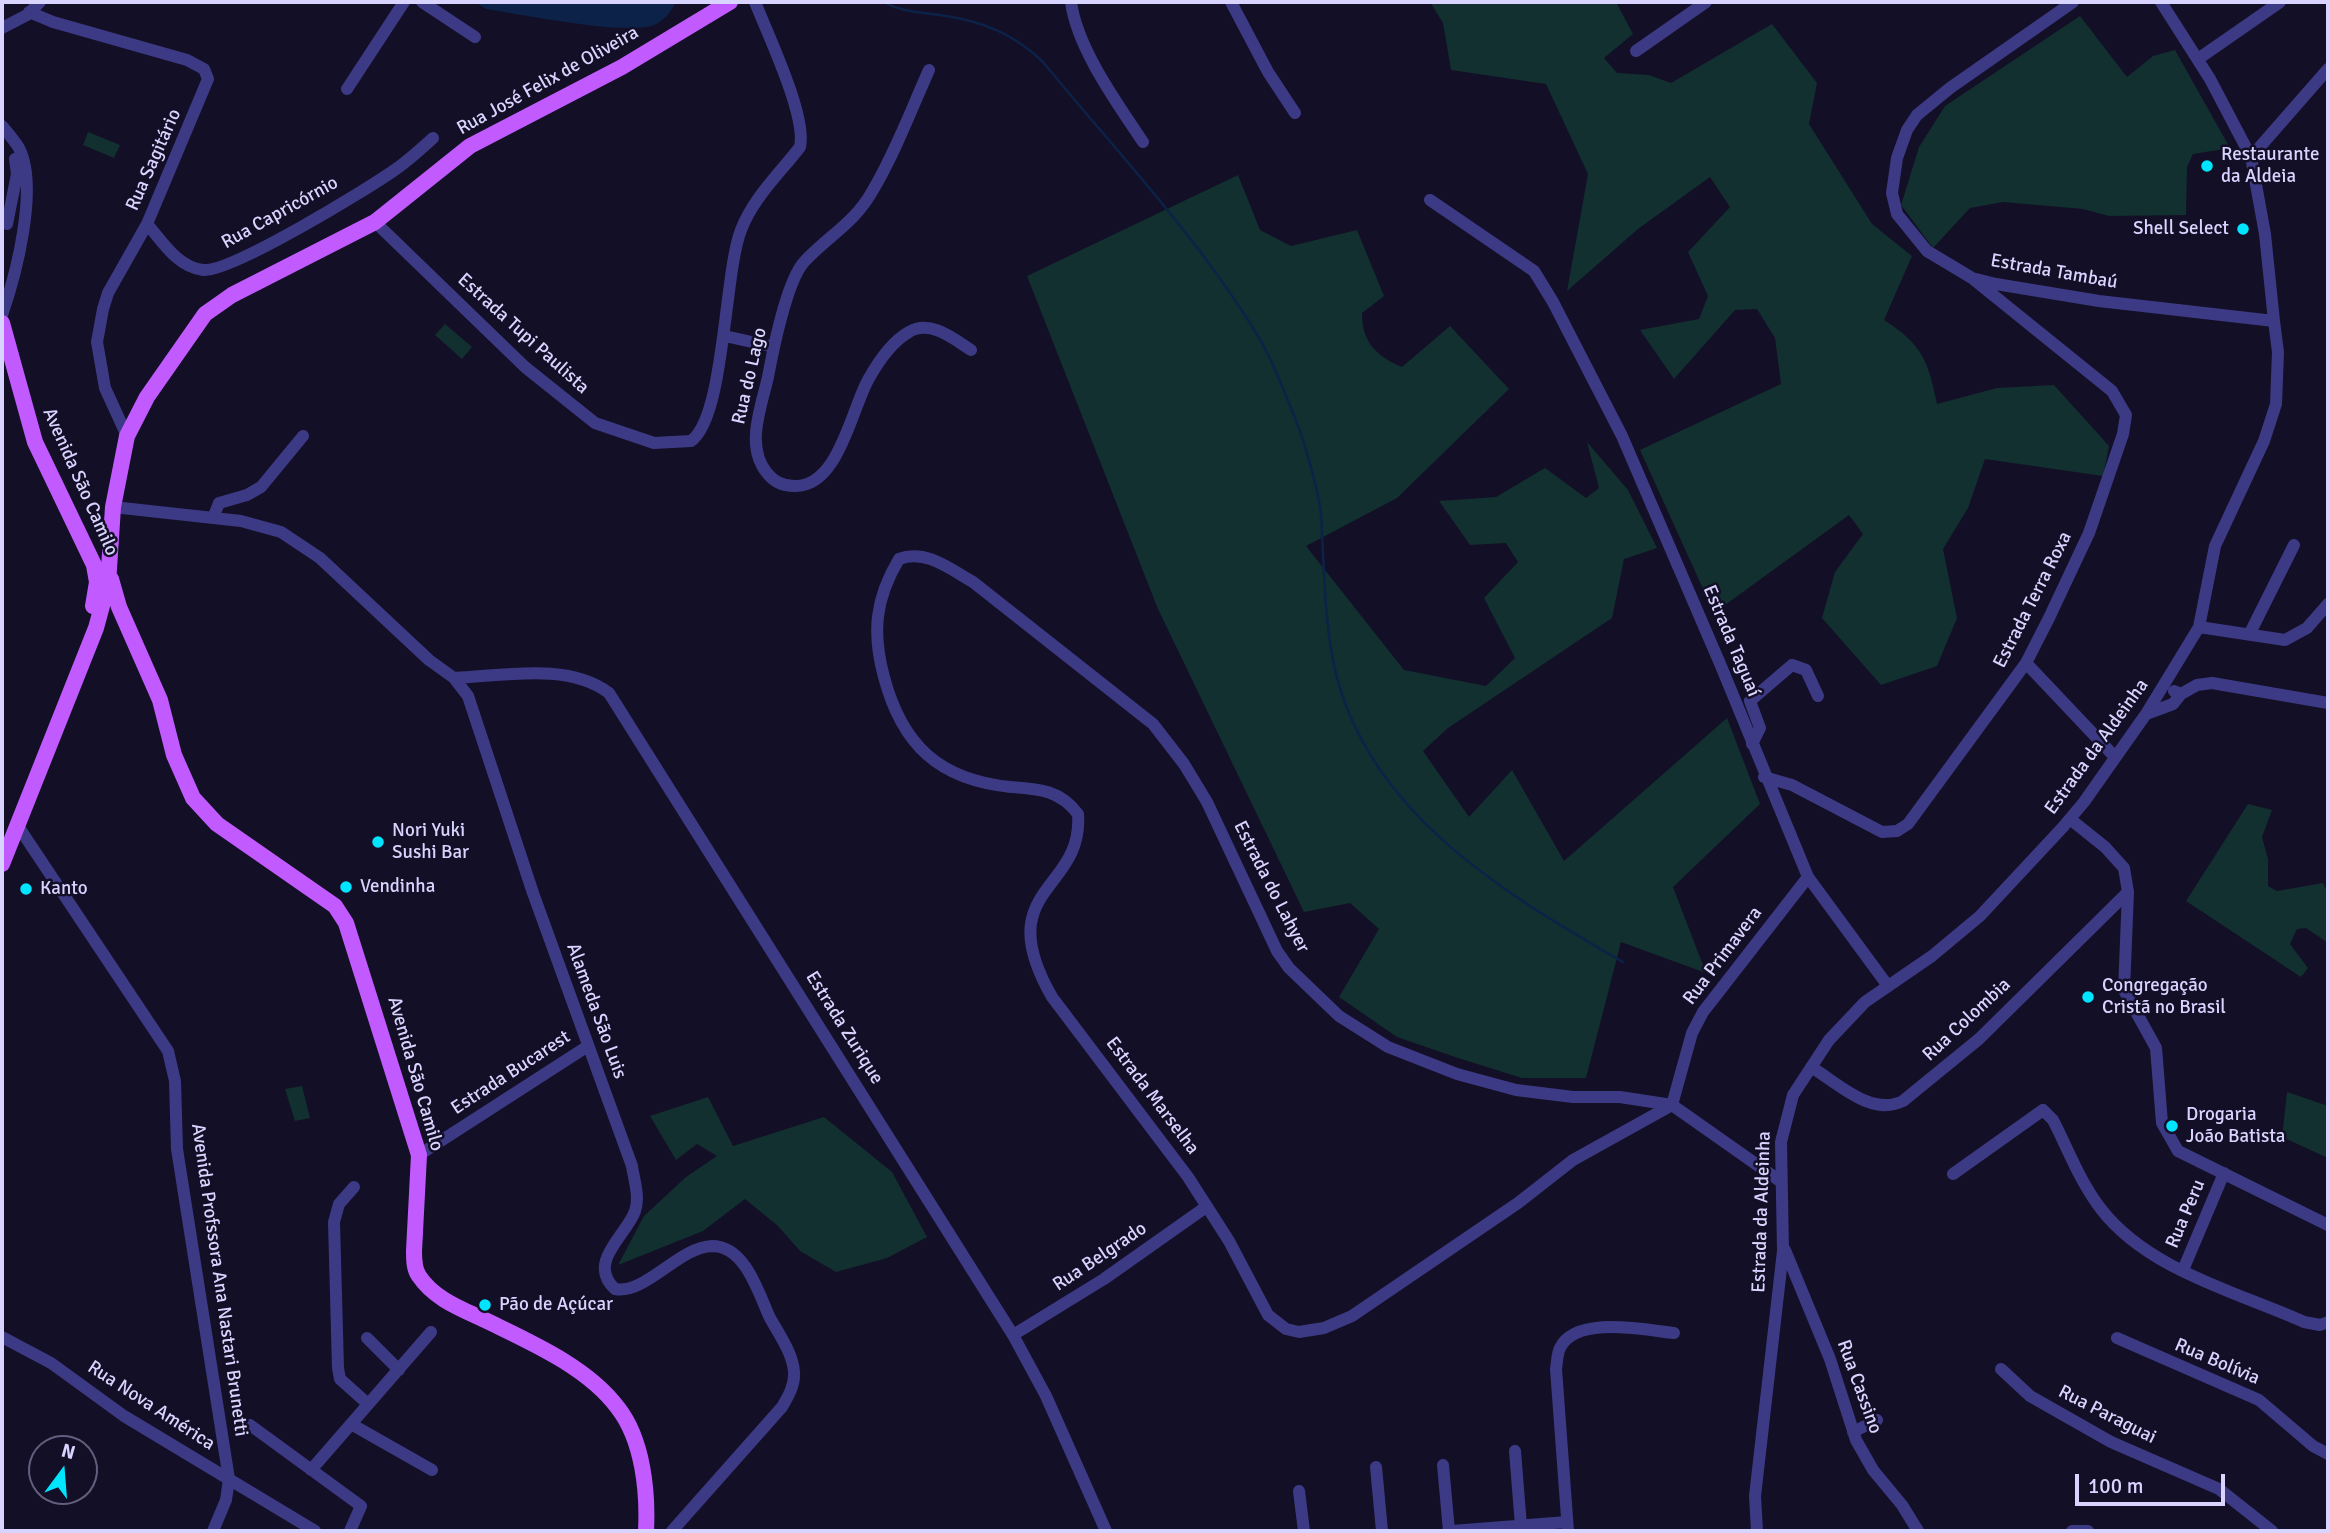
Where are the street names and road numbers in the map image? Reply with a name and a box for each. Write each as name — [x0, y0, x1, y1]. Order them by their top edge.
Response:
street label: Rua José Felix de Oliveira — [453, 22, 643, 140]
street label: Rua Sagitário — [121, 106, 187, 214]
street label: Rua Capricórnio — [218, 172, 342, 254]
street label: Estrada Tambaú — [1989, 250, 2119, 294]
street label: Estrada Tupi Paulista — [453, 269, 593, 399]
street label: Rua do Lago — [728, 325, 772, 427]
street label: Avenida São Camilo — [37, 405, 123, 559]
street label: Estrada Terra Roxa — [1989, 528, 2077, 672]
street label: Estrada Taguaí — [1697, 582, 1765, 700]
street label: Estrada da Aldeinha — [2040, 675, 2154, 819]
street label: Estrada do Lahyer — [1228, 817, 1314, 957]
street label: Rua Primavera — [1679, 902, 1767, 1010]
street label: Alameda São Luis — [561, 940, 631, 1082]
street label: Estrada Zurique — [800, 967, 888, 1089]
street label: Rua Colombia — [1918, 974, 2016, 1066]
street label: Avenida São Camilo — [382, 994, 448, 1154]
street label: Estrada Bucarest — [447, 1026, 575, 1120]
street label: Estrada Marselha — [1100, 1033, 1204, 1159]
street label: Avenida Profssora Ana Nastari Brunetti — [186, 1122, 252, 1438]
street label: Estrada da Aldeinha — [1748, 1131, 1776, 1293]
street label: Rua Peru — [2161, 1176, 2211, 1252]
street label: Rua Belgrado — [1049, 1217, 1151, 1297]
street label: Rua Bolívia — [2171, 1334, 2263, 1390]
street label: Rua Cassino — [1831, 1337, 1887, 1437]
street label: Rua Nova América — [83, 1356, 219, 1456]
street label: Rua Paraguai — [2054, 1381, 2160, 1449]

